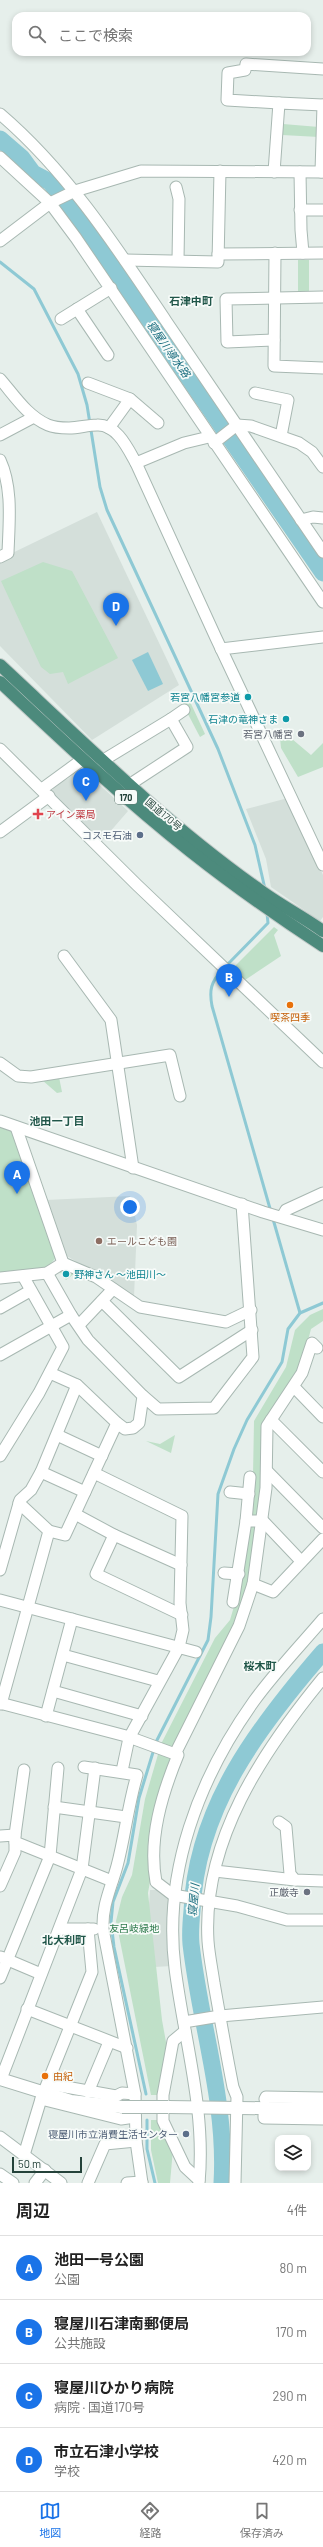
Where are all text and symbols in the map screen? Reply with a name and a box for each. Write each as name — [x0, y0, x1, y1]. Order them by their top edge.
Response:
search box — [12, 12, 311, 56]
icon: search — [26, 23, 48, 45]
text: ここで検索 — [58, 26, 133, 44]
district label: 石津中町 — [169, 294, 213, 307]
water label: 寝屋川導水路 — [145, 318, 194, 381]
pin: D — [103, 593, 129, 626]
place label: 若宮八幡宮参道 — [170, 691, 240, 703]
marker: 若宮八幡宮参道 — [243, 692, 253, 702]
place label: 石津の竜神さま — [208, 713, 278, 725]
marker: 石津の竜神さま — [281, 714, 291, 724]
place label: 若宮八幡宮 — [243, 728, 293, 740]
marker: 若宮八幡宮 — [296, 729, 306, 739]
pin: C — [73, 768, 99, 801]
road number: 170 — [115, 790, 137, 804]
street label: 国道170号 — [143, 795, 185, 833]
place label: アイン薬局 — [46, 808, 96, 820]
marker: アイン薬局 — [33, 809, 43, 819]
place label: コスモ石油 — [82, 829, 132, 841]
marker: コスモ石油 — [135, 830, 145, 840]
pin: B — [216, 964, 242, 997]
marker: 喫茶四季 — [285, 1000, 295, 1010]
place label: 喫茶四季 — [270, 1011, 310, 1023]
district label: 池田一丁目 — [30, 1114, 85, 1127]
pin: A — [4, 1161, 30, 1194]
your location — [120, 1197, 140, 1217]
place label: エールこども園 — [107, 1235, 177, 1247]
marker: エールこども園 — [94, 1236, 104, 1246]
place label: 野神さん ～池田川～ — [74, 1268, 166, 1280]
marker: 野神さん ～池田川～ — [61, 1269, 71, 1279]
district label: 桜木町 — [244, 1659, 277, 1672]
water label: 寝屋川 — [185, 1882, 201, 1917]
place label: 正厳寺 — [269, 1886, 299, 1898]
marker: 正厳寺 — [302, 1887, 312, 1897]
park label: 友呂岐緑地 — [109, 1922, 160, 1934]
district label: 北大利町 — [42, 1933, 86, 1946]
place label: 由紀 — [53, 2070, 73, 2082]
marker: 由紀 — [40, 2071, 50, 2081]
place label: 寝屋川市立消費生活センター — [48, 2128, 178, 2140]
marker: 寝屋川市立消費生活センター — [181, 2129, 191, 2139]
map controls — [275, 2135, 311, 2171]
button: layers — [275, 2135, 311, 2171]
scale bar — [12, 2155, 82, 2174]
text: 50 m — [18, 2157, 41, 2170]
text: 周辺 — [16, 2200, 50, 2220]
text: 4件 — [287, 2202, 307, 2218]
text: 池田一号公園 — [54, 2250, 144, 2268]
text: A — [25, 2260, 33, 2276]
text: 80 m — [280, 2260, 307, 2276]
text: 公園 — [54, 2271, 80, 2287]
text: 寝屋川石津南郵便局 — [54, 2314, 189, 2332]
text: B — [25, 2324, 33, 2340]
text: 170 m — [276, 2324, 307, 2340]
text: 公共施設 — [54, 2335, 106, 2351]
text: 寝屋川ひかり病院 — [54, 2378, 174, 2396]
text: C — [25, 2388, 33, 2404]
text: 290 m — [273, 2388, 307, 2404]
text: 病院 · 国道170号 — [54, 2399, 145, 2415]
text: 市立石津小学校 — [54, 2442, 159, 2460]
text: D — [25, 2452, 33, 2468]
text: 420 m — [272, 2452, 307, 2468]
text: 学校 — [54, 2463, 80, 2479]
tab: 地図 — [39, 2500, 61, 2540]
tab: 経路 — [139, 2500, 161, 2540]
tab: 保存済み — [240, 2500, 284, 2540]

